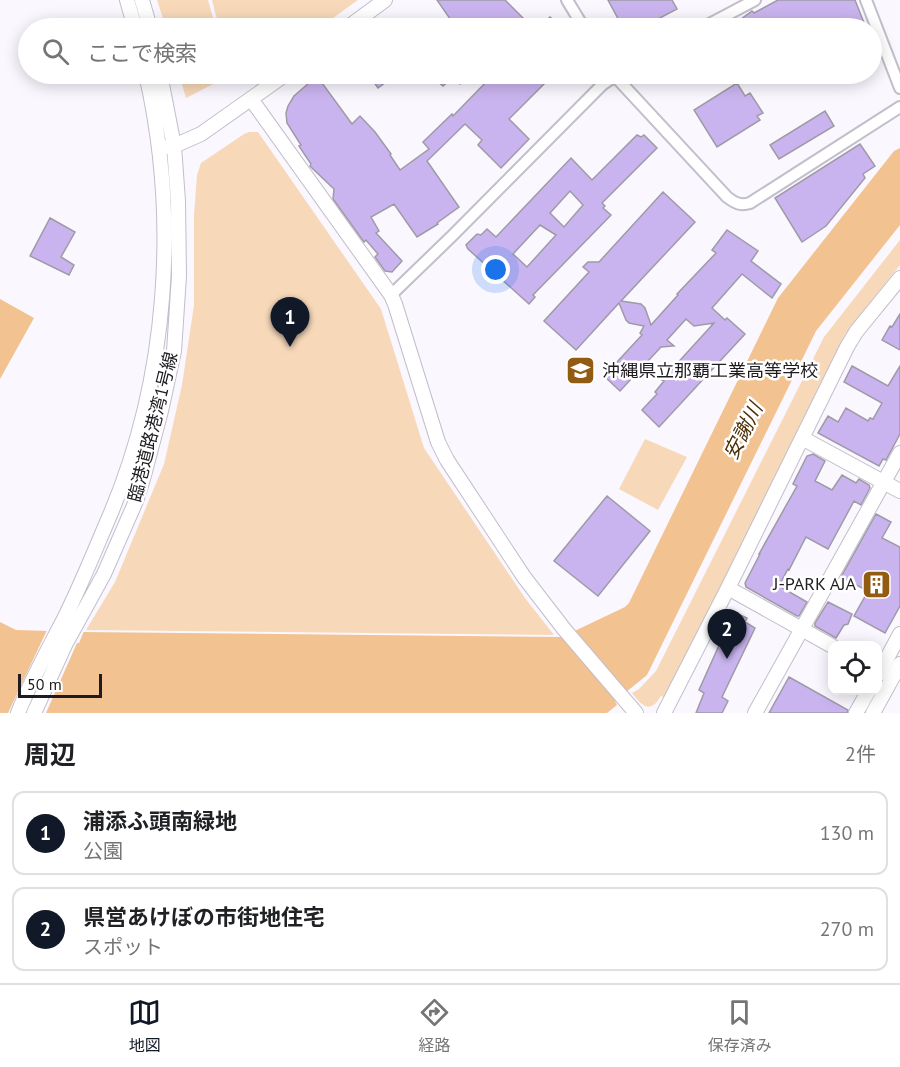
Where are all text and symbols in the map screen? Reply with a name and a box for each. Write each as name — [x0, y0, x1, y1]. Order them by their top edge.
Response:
search box — [18, 18, 882, 84]
icon: search — [39, 35, 72, 68]
text: ここで検索 — [87, 39, 197, 67]
your location — [481, 255, 510, 284]
pin: 1 — [270, 298, 310, 347]
street label: 臨港道路港湾1号線 — [123, 349, 182, 504]
school or university icon: 沖縄県立那覇工業高等学校 — [565, 355, 597, 387]
place label: 沖縄県立那覇工業高等学校 — [602, 359, 818, 382]
water label: 安謝川 — [718, 397, 769, 464]
building icon: J-PARK AJA — [861, 568, 893, 600]
place label: J-PARK AJA — [772, 572, 856, 595]
pin: 2 — [708, 610, 746, 659]
map controls — [828, 641, 882, 695]
button: locate — [828, 641, 882, 695]
scale bar — [18, 671, 102, 698]
text: 50 m — [27, 674, 62, 694]
text: 周辺 — [24, 738, 76, 771]
text: 2件 — [845, 741, 876, 767]
text: 浦添ふ頭南緑地 — [83, 807, 237, 835]
text: 1 — [40, 820, 51, 846]
text: 130 m — [820, 820, 874, 846]
text: 公園 — [83, 838, 123, 864]
text: 県営あけぼの市街地住宅 — [83, 903, 325, 931]
text: 2 — [40, 916, 51, 942]
text: 270 m — [820, 916, 874, 942]
text: スポット — [83, 934, 163, 960]
tab: 地図 — [128, 996, 161, 1056]
tab: 経路 — [418, 996, 451, 1056]
tab: 保存済み — [708, 996, 772, 1056]

